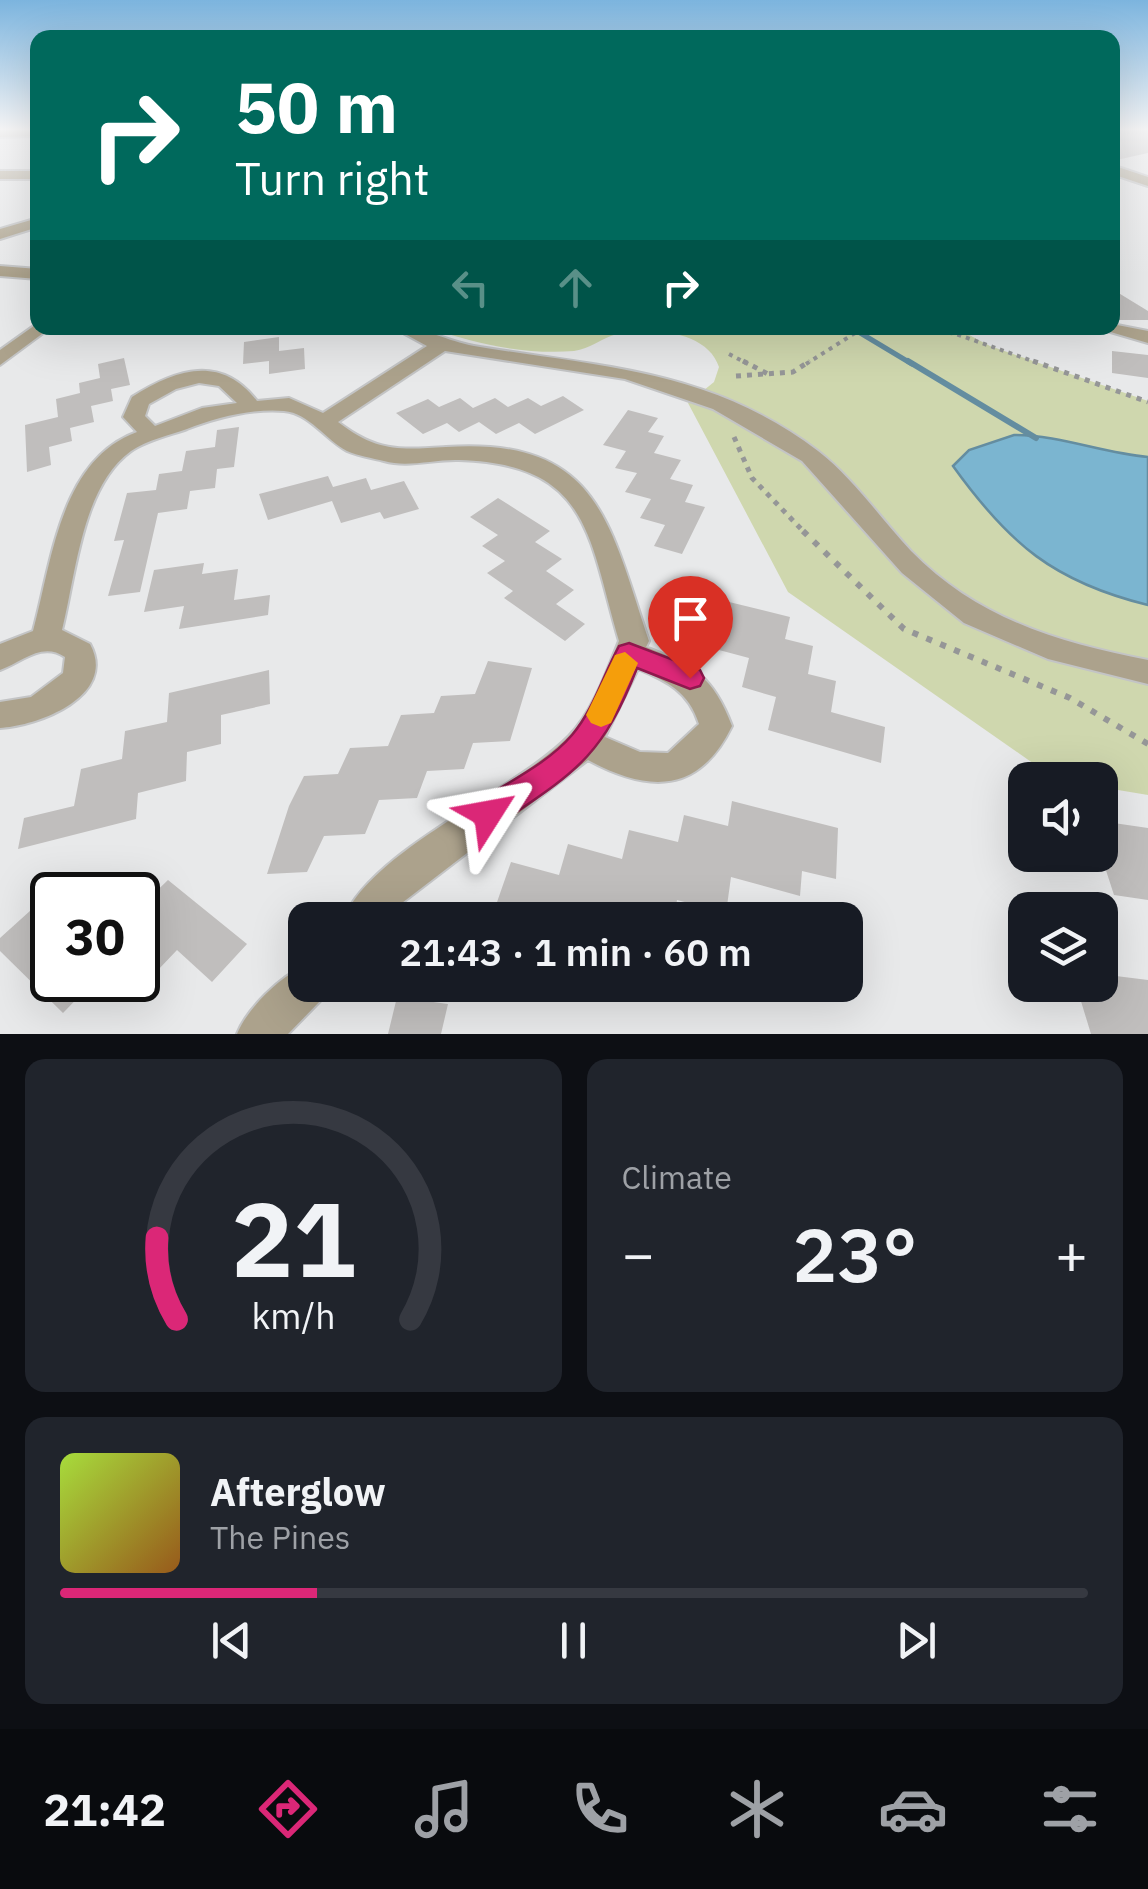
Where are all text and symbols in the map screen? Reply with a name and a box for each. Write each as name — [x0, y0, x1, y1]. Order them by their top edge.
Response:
text: 50 m — [235, 61, 398, 152]
icon: right — [70, 70, 200, 200]
text: Turn right — [235, 149, 430, 207]
icon: left — [443, 260, 498, 315]
icon: ahead — [548, 260, 603, 315]
icon: right — [653, 260, 708, 315]
pin — [648, 576, 733, 679]
icon: arrive — [663, 591, 718, 646]
position arrow — [436, 762, 540, 866]
map controls — [1008, 762, 1118, 1002]
button: sound — [1008, 762, 1118, 872]
speed limit sign: 30 — [30, 872, 160, 1002]
button: layers — [1008, 892, 1118, 1002]
text: 21:43 · 1 min · 60 m — [399, 927, 752, 976]
text: Climate — [622, 1156, 732, 1198]
text: 21 — [231, 1170, 356, 1306]
text: 23° — [792, 1205, 917, 1303]
text: − — [622, 1218, 655, 1289]
text: + — [1055, 1218, 1088, 1289]
text: km/h — [251, 1292, 335, 1339]
text: Afterglow — [210, 1467, 386, 1516]
text: The Pines — [210, 1516, 350, 1558]
icon: previous — [204, 1613, 259, 1668]
icon: pause — [546, 1613, 601, 1668]
icon: next — [889, 1613, 944, 1668]
icon: directions — [253, 1774, 323, 1844]
icon: music — [409, 1774, 479, 1844]
icon: phone — [565, 1774, 635, 1844]
icon: climate — [722, 1774, 792, 1844]
icon: car — [878, 1774, 948, 1844]
icon: filters — [1035, 1774, 1105, 1844]
text: 21:42 — [43, 1780, 166, 1838]

